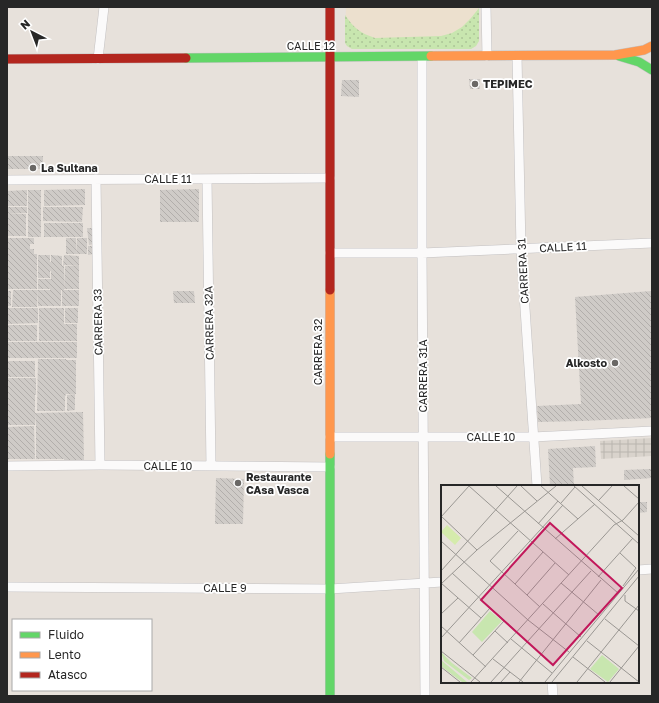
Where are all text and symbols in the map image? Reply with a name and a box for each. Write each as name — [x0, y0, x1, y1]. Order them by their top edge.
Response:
north arrow — [12, 12, 52, 52]
text: N — [18, 17, 32, 32]
street label: CALLE 12 — [287, 39, 335, 52]
place label: TEPIMEC — [483, 77, 533, 90]
marker: TEPIMEC — [470, 79, 480, 89]
place label: La Sultana — [41, 161, 98, 174]
marker: La Sultana — [28, 163, 38, 173]
street label: CALLE 11 — [144, 172, 192, 185]
street label: CARRERA 31 — [514, 238, 531, 304]
street label: CALLE 11 — [539, 239, 587, 254]
street label: CARRERA 32A — [201, 285, 216, 360]
street label: CARRERA 33 — [90, 289, 105, 356]
street label: CARRERA 32 — [311, 319, 324, 385]
street label: CARRERA 31A — [416, 339, 429, 413]
place label: Alkosto — [566, 356, 607, 369]
marker: Alkosto — [610, 358, 620, 368]
street label: CALLE 10 — [467, 430, 516, 443]
street label: CALLE 10 — [144, 459, 193, 472]
place label: Restaurante CAsa Vasca — [246, 470, 312, 496]
marker: Restaurante CAsa Vasca — [233, 478, 243, 488]
inset map — [441, 485, 639, 683]
street label: CALLE 9 — [203, 581, 247, 594]
legend — [12, 619, 152, 691]
text: Fluido — [48, 627, 84, 642]
text: Lento — [48, 647, 81, 662]
text: Atasco — [48, 667, 87, 682]

